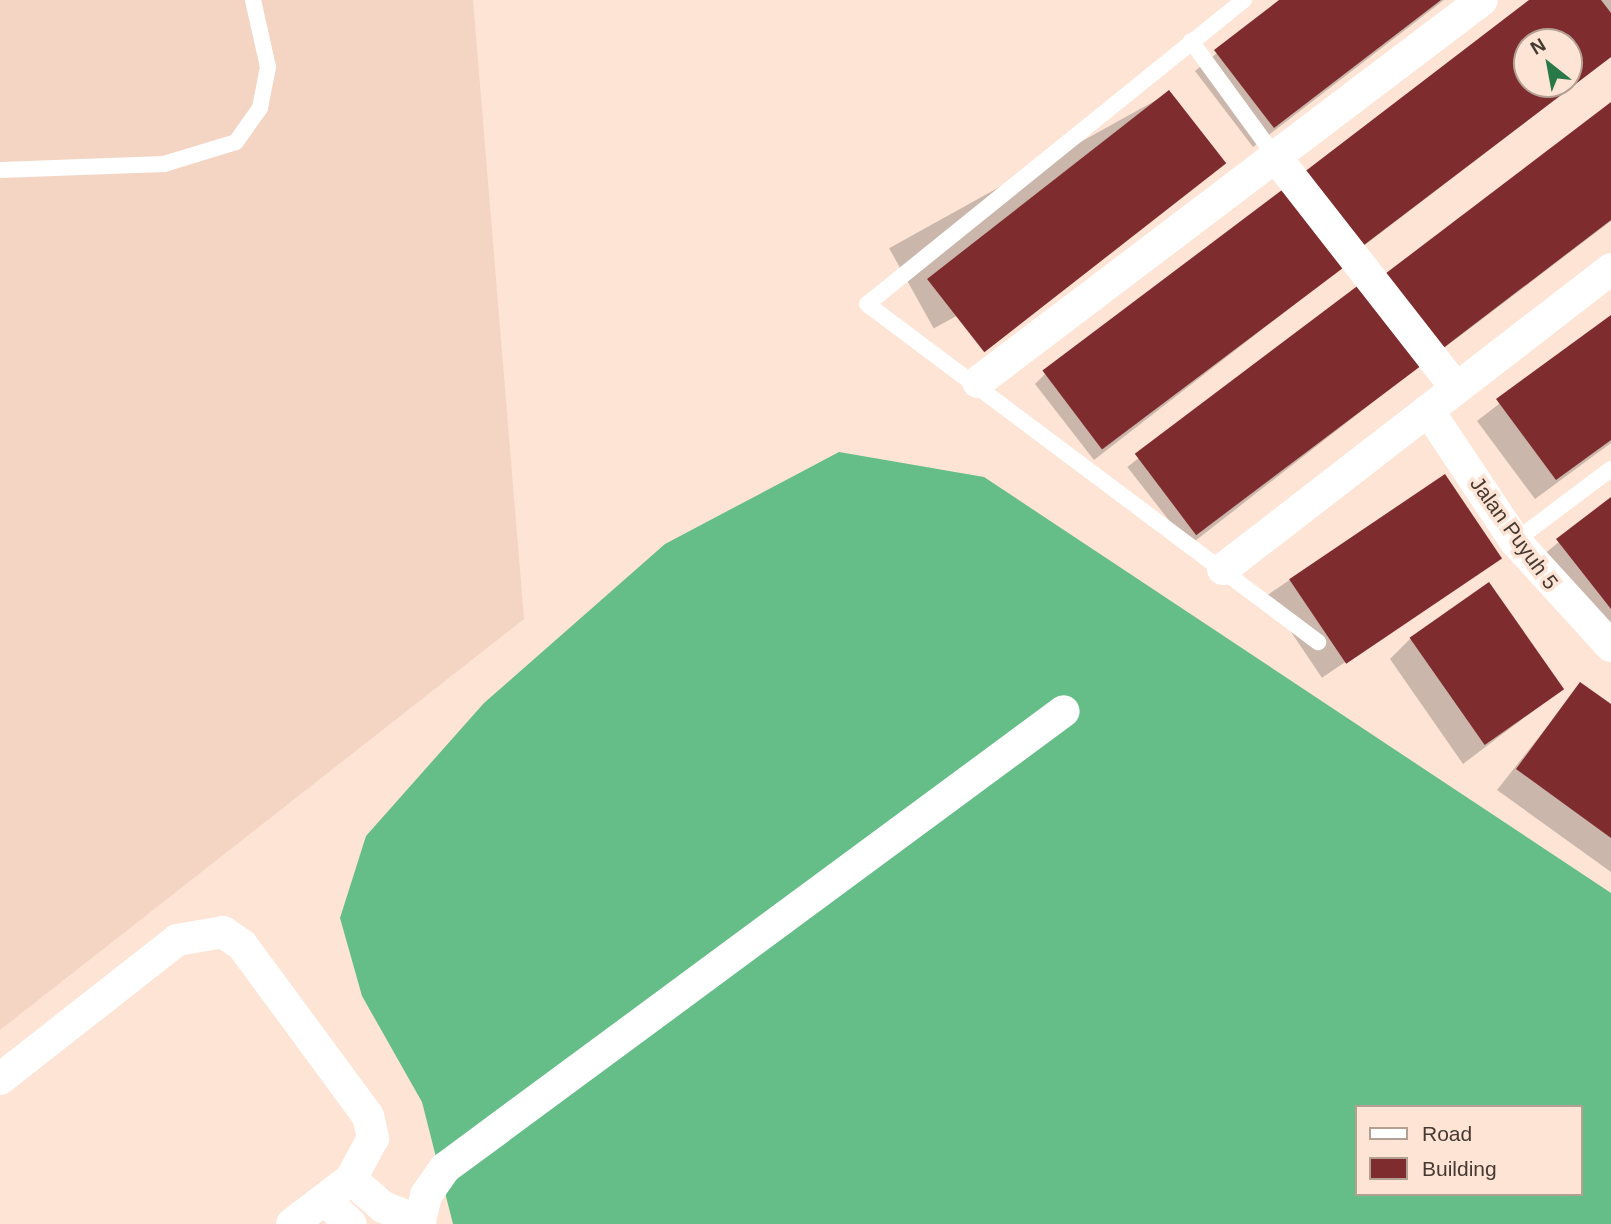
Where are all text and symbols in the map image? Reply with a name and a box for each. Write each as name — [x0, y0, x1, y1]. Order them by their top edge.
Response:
north arrow — [1513, 28, 1583, 98]
text: N — [1527, 34, 1549, 59]
street label: Jalan Puyuh 5 — [1465, 472, 1563, 594]
legend — [1356, 1105, 1583, 1196]
text: Road — [1422, 1122, 1472, 1145]
text: Building — [1422, 1157, 1497, 1180]

